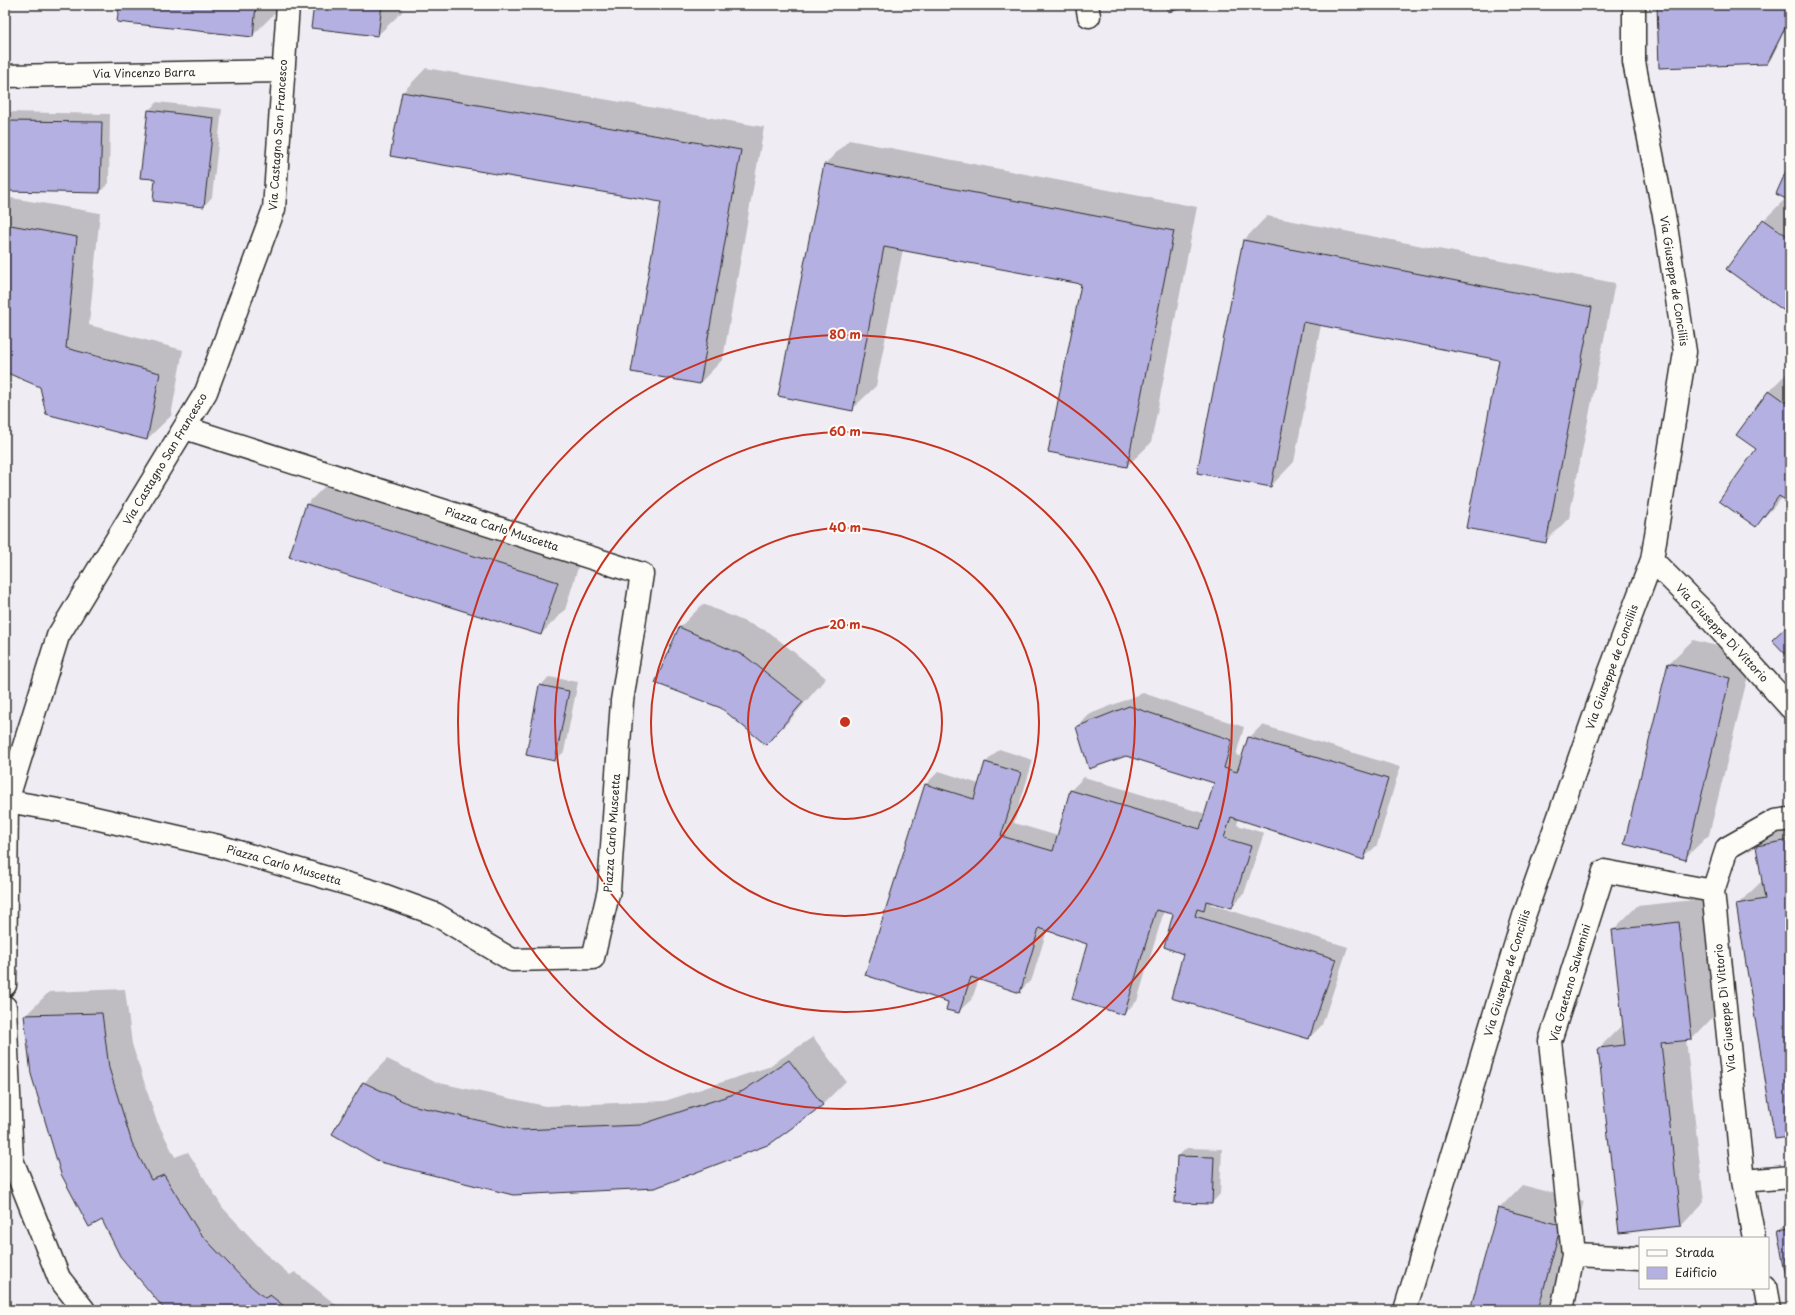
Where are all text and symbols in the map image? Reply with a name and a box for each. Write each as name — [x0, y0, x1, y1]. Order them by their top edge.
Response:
street label: Via Castagno San Francesco — [264, 59, 291, 211]
street label: Via Vincenzo Barra — [93, 63, 196, 82]
street label: Via Giuseppe de Conciliis — [1656, 214, 1693, 347]
text: 80 m — [829, 325, 861, 343]
street label: Via Castagno San Francesco — [118, 389, 211, 528]
text: 60 m — [829, 422, 861, 440]
street label: Piazza Carlo Muscetta — [443, 502, 562, 555]
text: 40 m — [829, 518, 861, 536]
street label: Via Giuseppe Di Vittorio — [1672, 580, 1773, 686]
street label: Via Giuseppe de Conciliis — [1581, 602, 1642, 732]
text: 20 m — [829, 615, 861, 633]
centre of rings — [838, 715, 852, 729]
street label: Piazza Carlo Muscetta — [599, 773, 624, 893]
street label: Piazza Carlo Muscetta — [225, 840, 344, 889]
street label: Via Giuseppe de Conciliis — [1479, 907, 1534, 1038]
street label: Via Gaetano Salvemini — [1545, 922, 1595, 1044]
street label: Via Giuseppe Di Vittorio — [1709, 943, 1740, 1073]
legend — [1639, 1237, 1769, 1289]
text: Strada — [1675, 1243, 1715, 1261]
text: Edificio — [1675, 1263, 1717, 1281]

